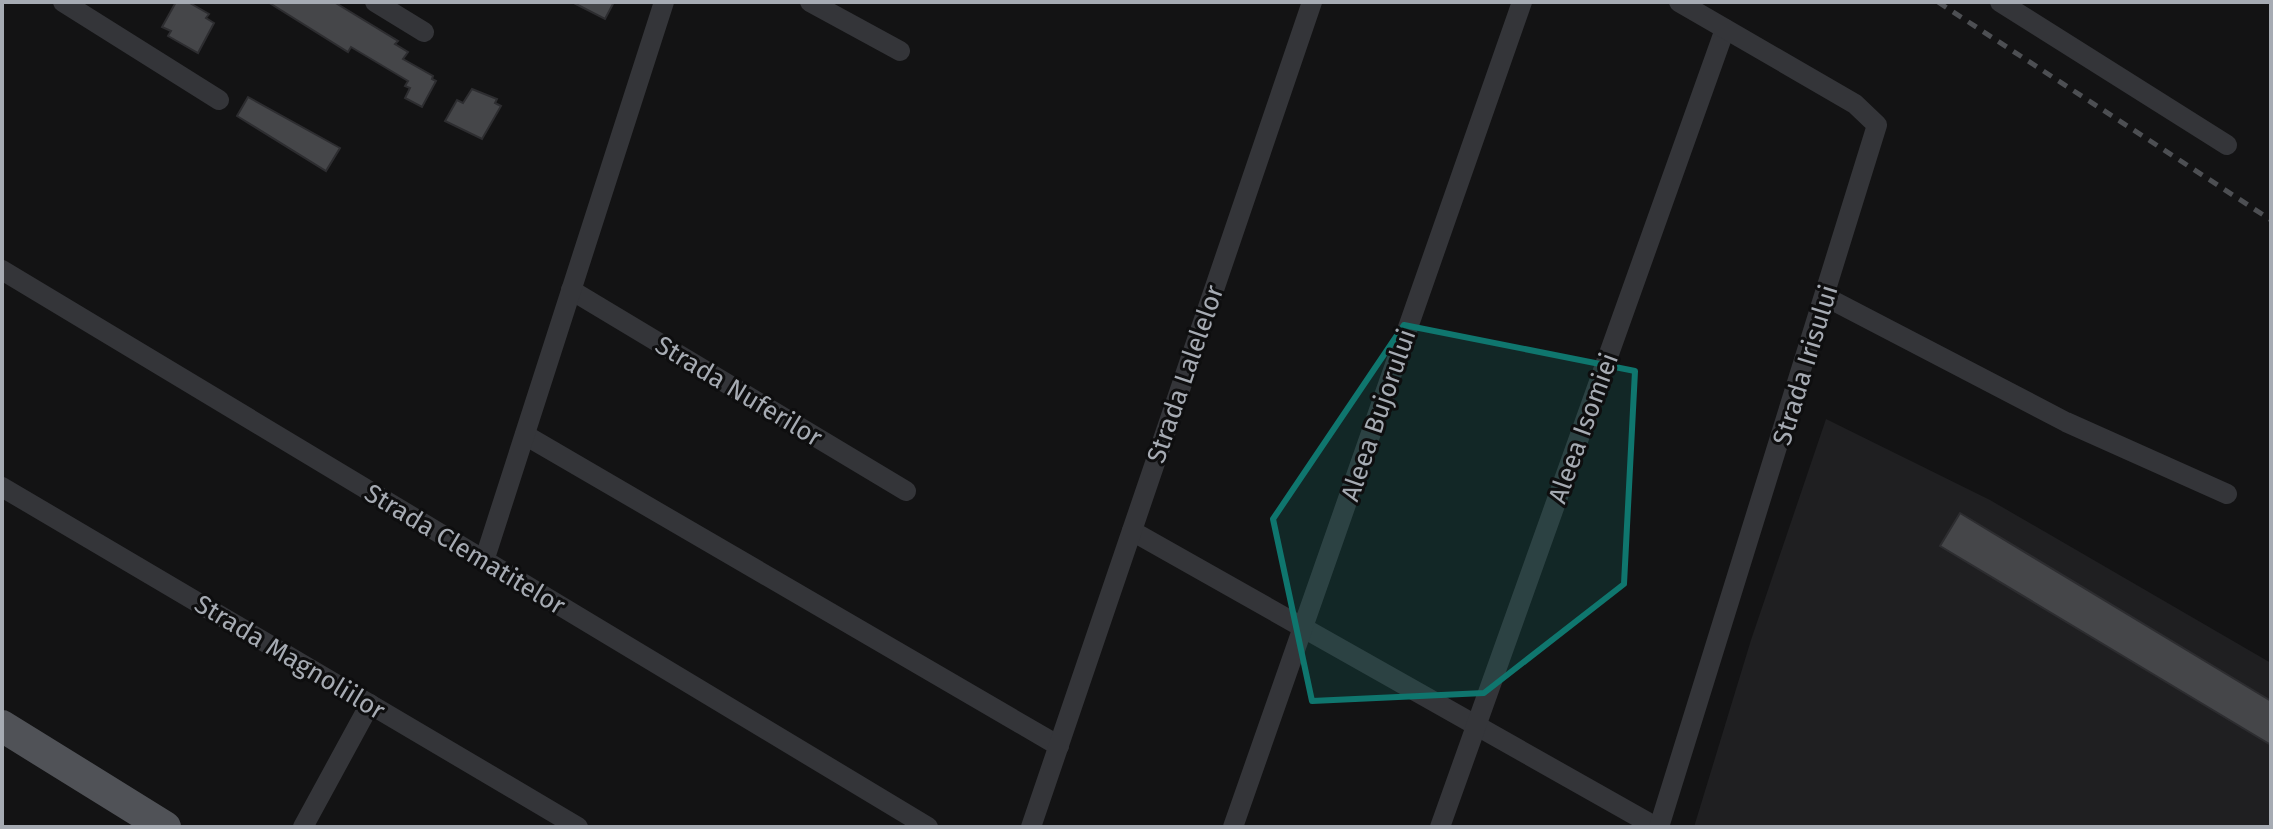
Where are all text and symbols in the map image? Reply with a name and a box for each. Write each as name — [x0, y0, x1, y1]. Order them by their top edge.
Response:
street label: Strada Lalelelor — [1141, 281, 1230, 467]
street label: Strada Irisului — [1766, 281, 1845, 449]
street label: Aleea Bujorului — [1334, 325, 1422, 505]
street label: Strada Nuferilor — [650, 329, 828, 453]
street label: Aleea Isomiei — [1542, 349, 1625, 508]
street label: Strada Clematitelor — [359, 477, 571, 622]
street label: Strada Magnoliilor — [189, 588, 390, 726]

